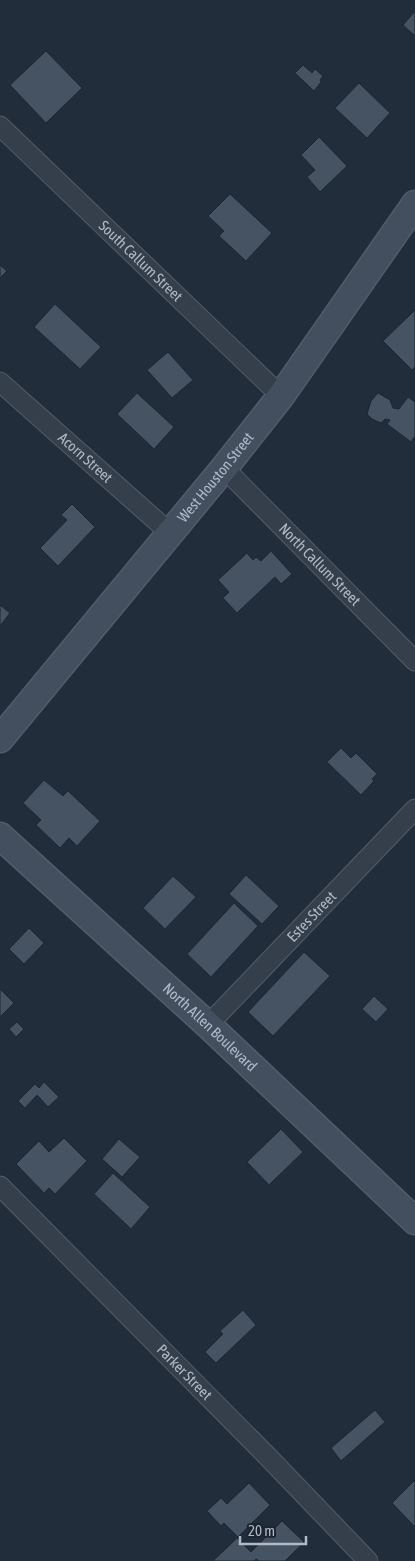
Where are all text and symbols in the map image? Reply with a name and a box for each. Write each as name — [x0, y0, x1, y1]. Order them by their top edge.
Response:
street label: South Callum Street — [96, 217, 186, 305]
street label: Acorn Street — [55, 429, 116, 486]
street label: West Houston Street — [174, 429, 257, 526]
street label: North Callum Street — [276, 520, 364, 609]
street label: Estes Street — [283, 888, 339, 945]
street label: North Allen Boulevard — [160, 979, 261, 1075]
street label: Parker Street — [154, 1341, 216, 1403]
scale bar — [240, 1514, 306, 1546]
text: 20 m — [248, 1522, 275, 1539]

